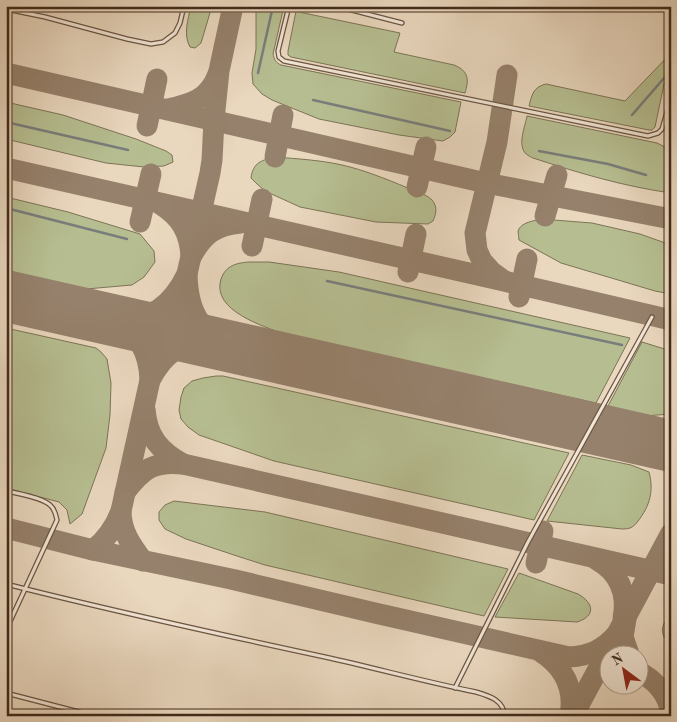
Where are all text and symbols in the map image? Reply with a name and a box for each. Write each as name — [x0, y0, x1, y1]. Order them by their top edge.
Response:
north arrow — [600, 644, 650, 694]
text: N — [609, 651, 626, 669]

